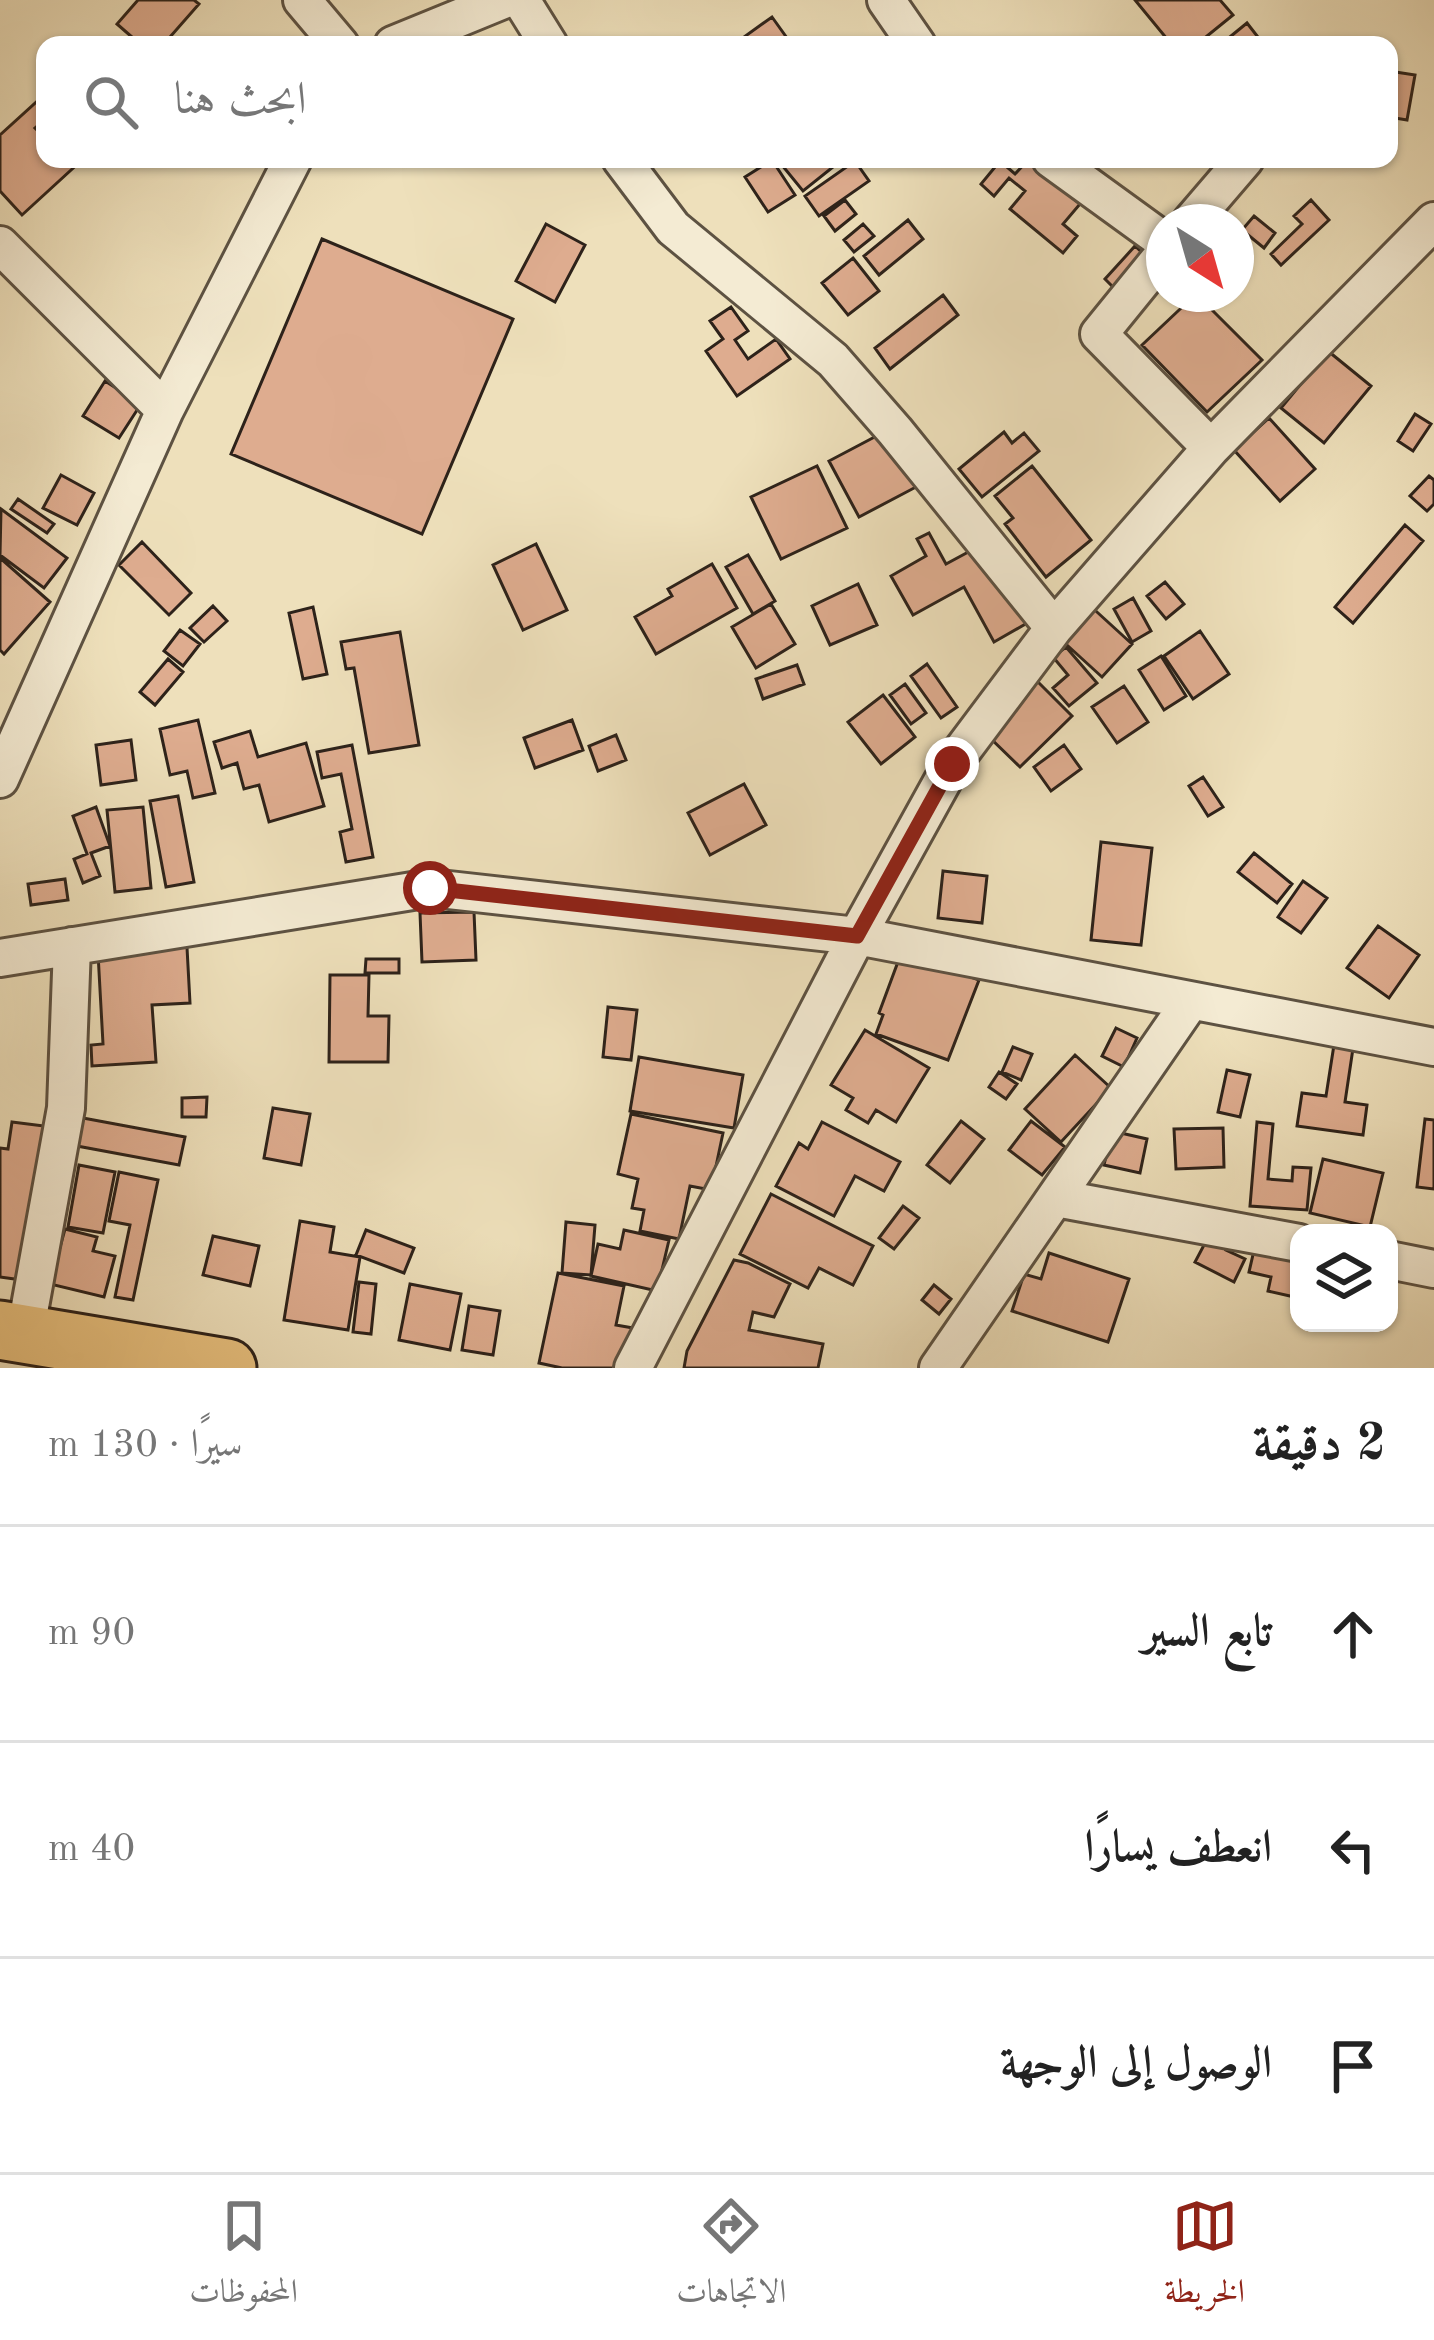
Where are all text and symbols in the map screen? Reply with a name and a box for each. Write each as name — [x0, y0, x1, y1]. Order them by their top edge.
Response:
search box — [36, 36, 1398, 168]
icon: search — [78, 69, 144, 135]
text: ابحث هنا — [174, 79, 307, 124]
north arrow — [1146, 204, 1254, 312]
route end — [925, 737, 979, 791]
route start — [403, 861, 457, 915]
map controls — [1290, 1224, 1398, 1332]
button: layers — [1290, 1224, 1398, 1332]
text: 2 دقيقة — [1253, 1420, 1386, 1471]
text: سيرًا · 130 m — [48, 1426, 243, 1465]
icon: ahead — [1320, 1601, 1386, 1667]
text: تابع السير — [1142, 1611, 1272, 1656]
text: 90 m — [48, 1614, 135, 1653]
icon: left — [1320, 1817, 1386, 1883]
text: انعطف يسارًا — [1085, 1827, 1272, 1872]
text: 40 m — [48, 1830, 135, 1869]
icon: arrive — [1320, 2033, 1386, 2099]
text: الوصول إلى الوجهة — [1000, 2043, 1272, 2088]
tab: المحفوظات — [189, 2193, 298, 2323]
tab: الاتجاهات — [676, 2193, 786, 2323]
tab: الخريطة — [1165, 2193, 1245, 2323]

